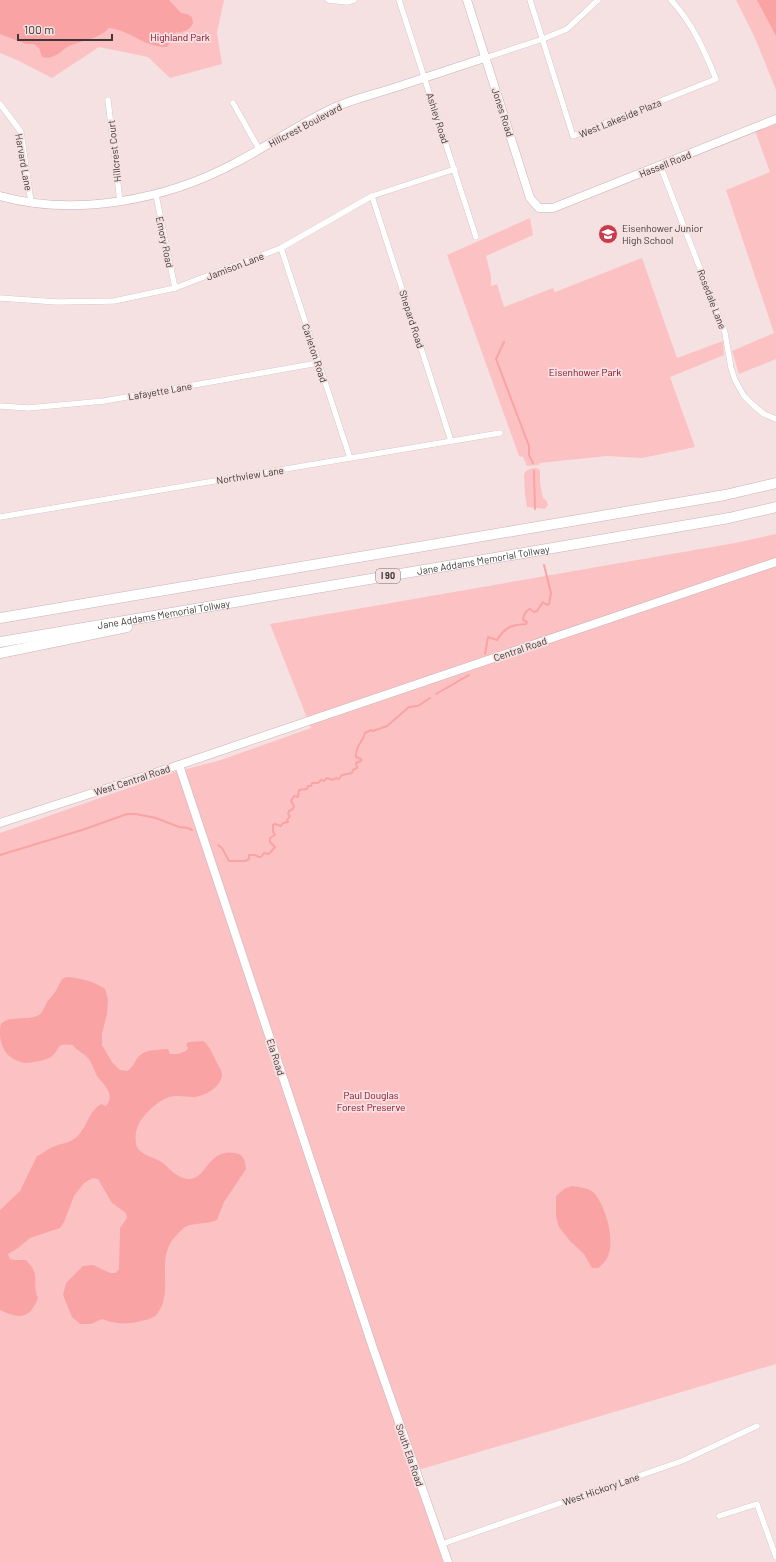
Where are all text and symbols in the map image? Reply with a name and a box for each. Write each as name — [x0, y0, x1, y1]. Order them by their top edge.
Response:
scale bar — [18, 16, 112, 42]
text: 100 m — [24, 22, 54, 36]
park label: Highland Park — [150, 31, 210, 43]
street label: Jones Road — [489, 86, 517, 138]
street label: Ashley Road — [424, 91, 452, 145]
street label: West Lakeside Plaza — [577, 96, 663, 140]
street label: Hillcrest Boulevard — [266, 101, 344, 149]
street label: Hillcrest Court — [105, 119, 123, 183]
street label: Harvard Lane — [13, 132, 35, 192]
street label: Hassell Road — [637, 148, 693, 180]
street label: Emory Road — [154, 215, 176, 269]
place label: Eisenhower Junior High School — [622, 222, 703, 246]
school or university icon: Eisenhower Junior High School — [597, 223, 619, 245]
street label: Jamison Lane — [204, 250, 266, 282]
street label: Rosedale Lane — [695, 267, 729, 331]
street label: Shepard Road — [397, 288, 427, 350]
street label: Carleton Road — [300, 322, 330, 384]
park label: Eisenhower Park — [549, 366, 621, 378]
street label: Lafayette Lane — [127, 379, 193, 403]
street label: Northview Lane — [215, 464, 285, 486]
street label: Jane Addams Memorial Tollway — [416, 543, 551, 577]
road number: I 90 — [376, 569, 400, 583]
street label: Jane Addams Memorial Tollway — [96, 597, 231, 631]
street label: Central Road — [492, 634, 548, 664]
street label: West Central Road — [92, 762, 172, 798]
street label: Ela Road — [264, 1037, 288, 1077]
park label: Paul Douglas Forest Preserve — [337, 1089, 405, 1113]
street label: South Ela Road — [394, 1422, 426, 1488]
street label: West Hickory Lane — [561, 1470, 641, 1508]

